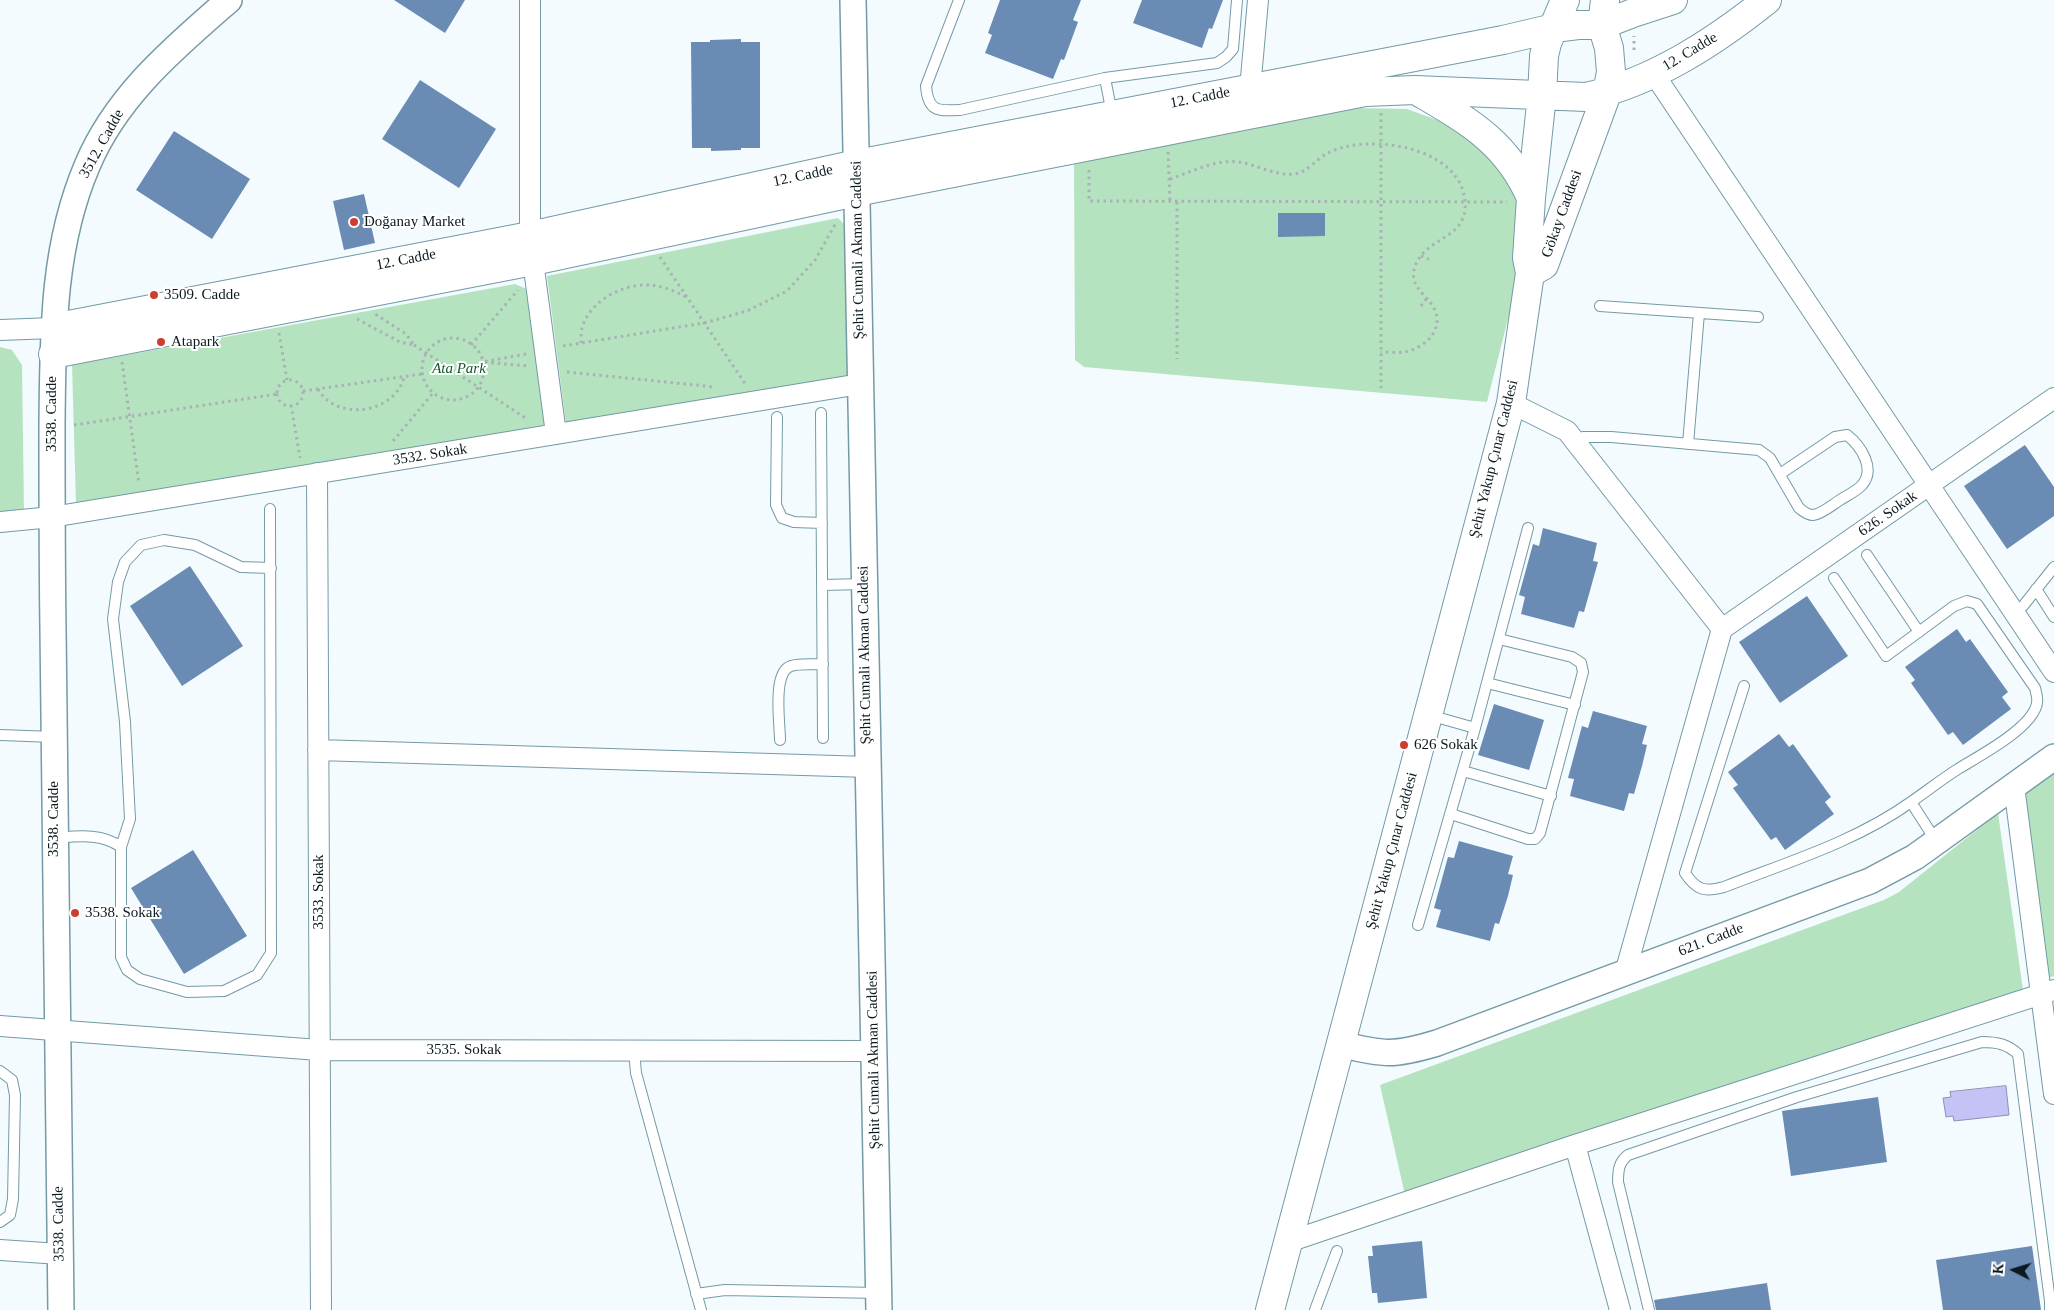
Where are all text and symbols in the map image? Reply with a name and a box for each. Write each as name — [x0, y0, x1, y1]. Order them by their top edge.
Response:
street label: 12. Cadde — [1659, 29, 1721, 75]
street label: 12. Cadde — [1168, 83, 1232, 113]
street label: 3512. Cadde — [76, 106, 128, 182]
street label: Şehit Cumali Akman Caddesi — [847, 160, 869, 340]
street label: 12. Cadde — [771, 161, 835, 191]
street label: Gökay Caddesi — [1538, 168, 1586, 260]
place label: Doğanay Market — [364, 213, 465, 231]
marker: Doğanay Market — [348, 216, 360, 228]
street label: 12. Cadde — [374, 245, 438, 275]
place label: 3509. Cadde — [164, 286, 240, 304]
marker: 3509. Cadde — [148, 289, 160, 301]
place label: Atapark — [171, 333, 219, 351]
marker: Atapark — [155, 336, 167, 348]
park label: Ata Park — [432, 360, 486, 378]
street label: 3538. Cadde — [43, 376, 61, 452]
street label: Şehit Yakup Çınar Caddesi — [1466, 378, 1522, 540]
street label: 3532. Sokak — [392, 440, 468, 470]
street label: 626. Sokak — [1855, 487, 1921, 541]
street label: Şehit Cumali Akman Caddesi — [854, 565, 876, 745]
place label: 626 Sokak — [1414, 736, 1478, 754]
marker: 626 Sokak — [1398, 739, 1410, 751]
street label: Şehit Yakup Çınar Caddesi — [1362, 770, 1422, 932]
street label: 3538. Cadde — [45, 781, 63, 857]
street label: 3533. Sokak — [310, 854, 328, 930]
place label: 3538. Sokak — [85, 904, 160, 922]
marker: 3538. Sokak — [69, 907, 81, 919]
street label: 621. Cadde — [1676, 919, 1746, 961]
street label: Şehit Cumali Akman Caddesi — [863, 970, 885, 1150]
street label: 3535. Sokak — [426, 1041, 502, 1059]
street label: 3538. Cadde — [49, 1186, 69, 1262]
north arrow — [1989, 1245, 2039, 1295]
text: K — [1991, 1263, 2007, 1275]

